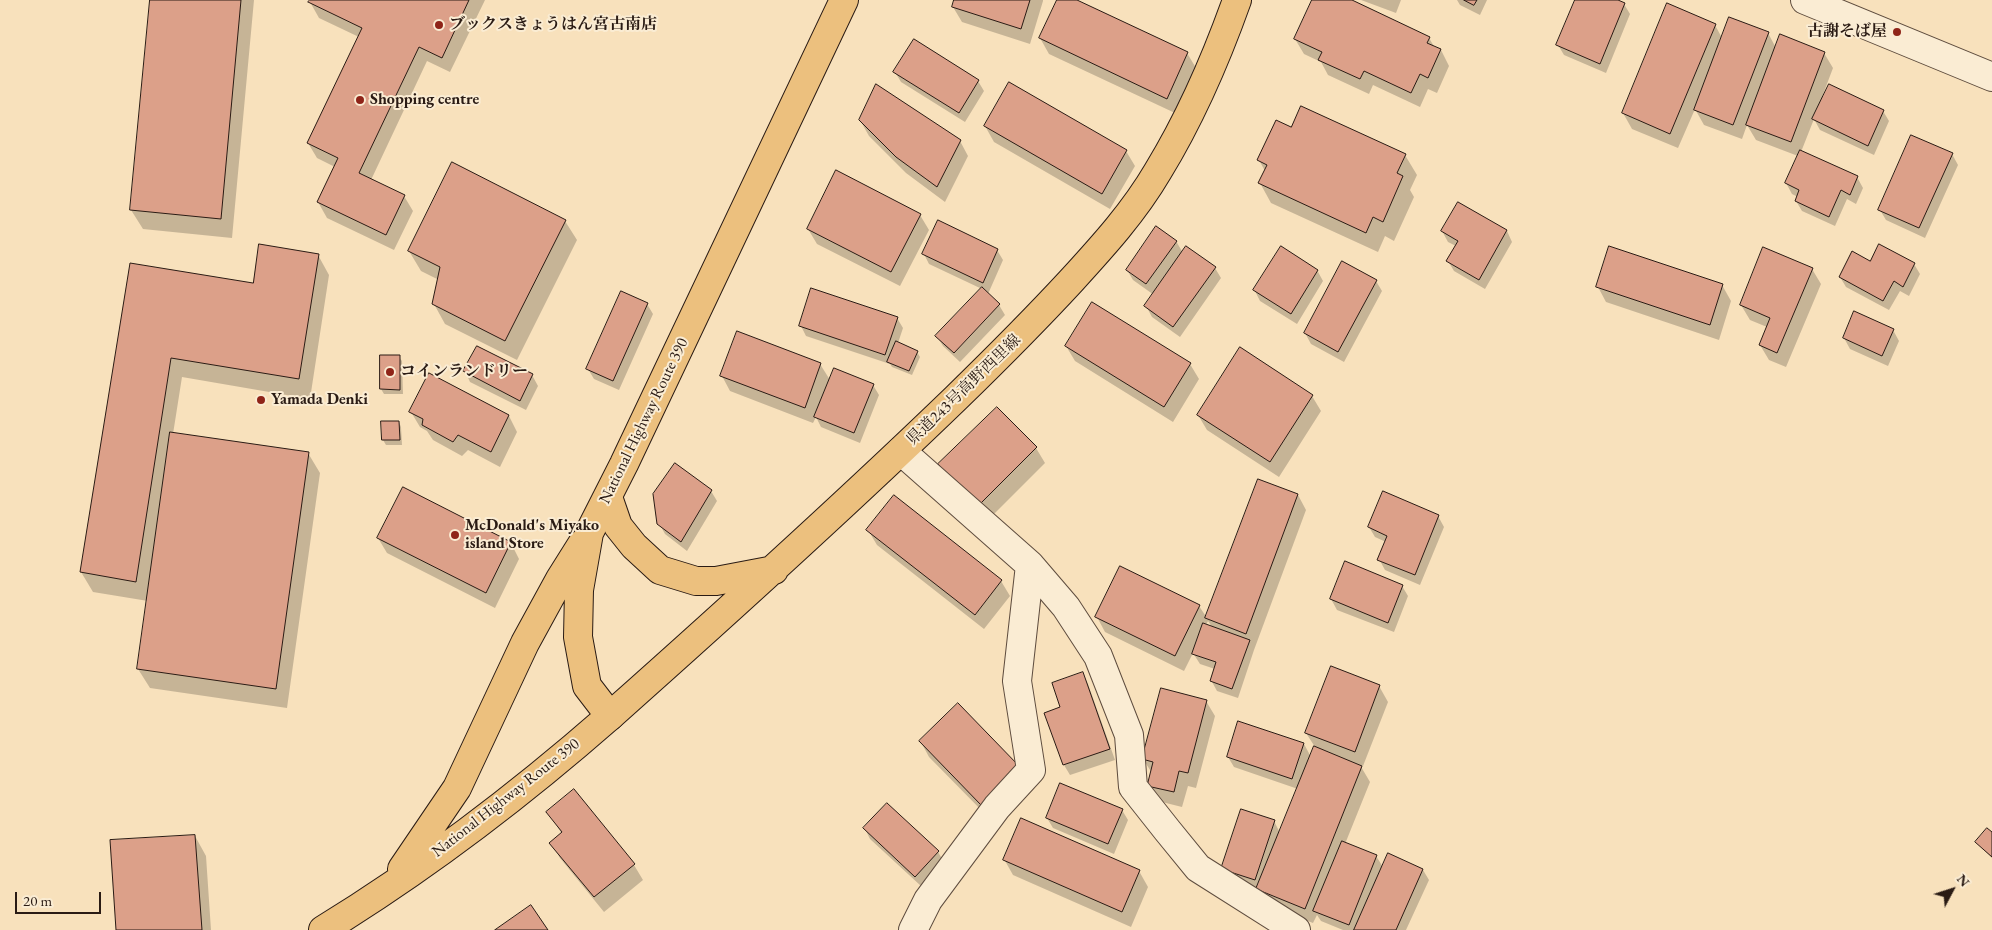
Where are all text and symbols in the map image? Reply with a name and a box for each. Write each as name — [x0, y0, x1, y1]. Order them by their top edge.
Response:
place label: ブックスきょうはん宮古南店 — [449, 15, 657, 35]
marker: ブックスきょうはん宮古南店 — [433, 19, 445, 31]
place label: 古謝そば屋 — [1807, 22, 1887, 42]
marker: 古謝そば屋 — [1891, 26, 1903, 38]
place label: Shopping centre — [370, 90, 479, 110]
marker: Shopping centre — [354, 94, 366, 106]
street label: 県道243号高野西里線 — [903, 331, 1025, 449]
street label: National Highway Route 390 — [596, 335, 692, 507]
place label: コインランドリー — [400, 362, 528, 382]
marker: コインランドリー — [384, 366, 396, 378]
place label: Yamada Denki — [271, 390, 368, 410]
marker: Yamada Denki — [255, 394, 267, 406]
place label: McDonald's Miyako island Store — [465, 516, 599, 554]
marker: McDonald's Miyako island Store — [449, 529, 461, 541]
street label: National Highway Route 390 — [428, 734, 584, 862]
north arrow — [1927, 865, 1977, 915]
text: N — [1953, 870, 1974, 890]
scale bar — [18, 882, 104, 914]
text: 20 m — [23, 891, 52, 910]

